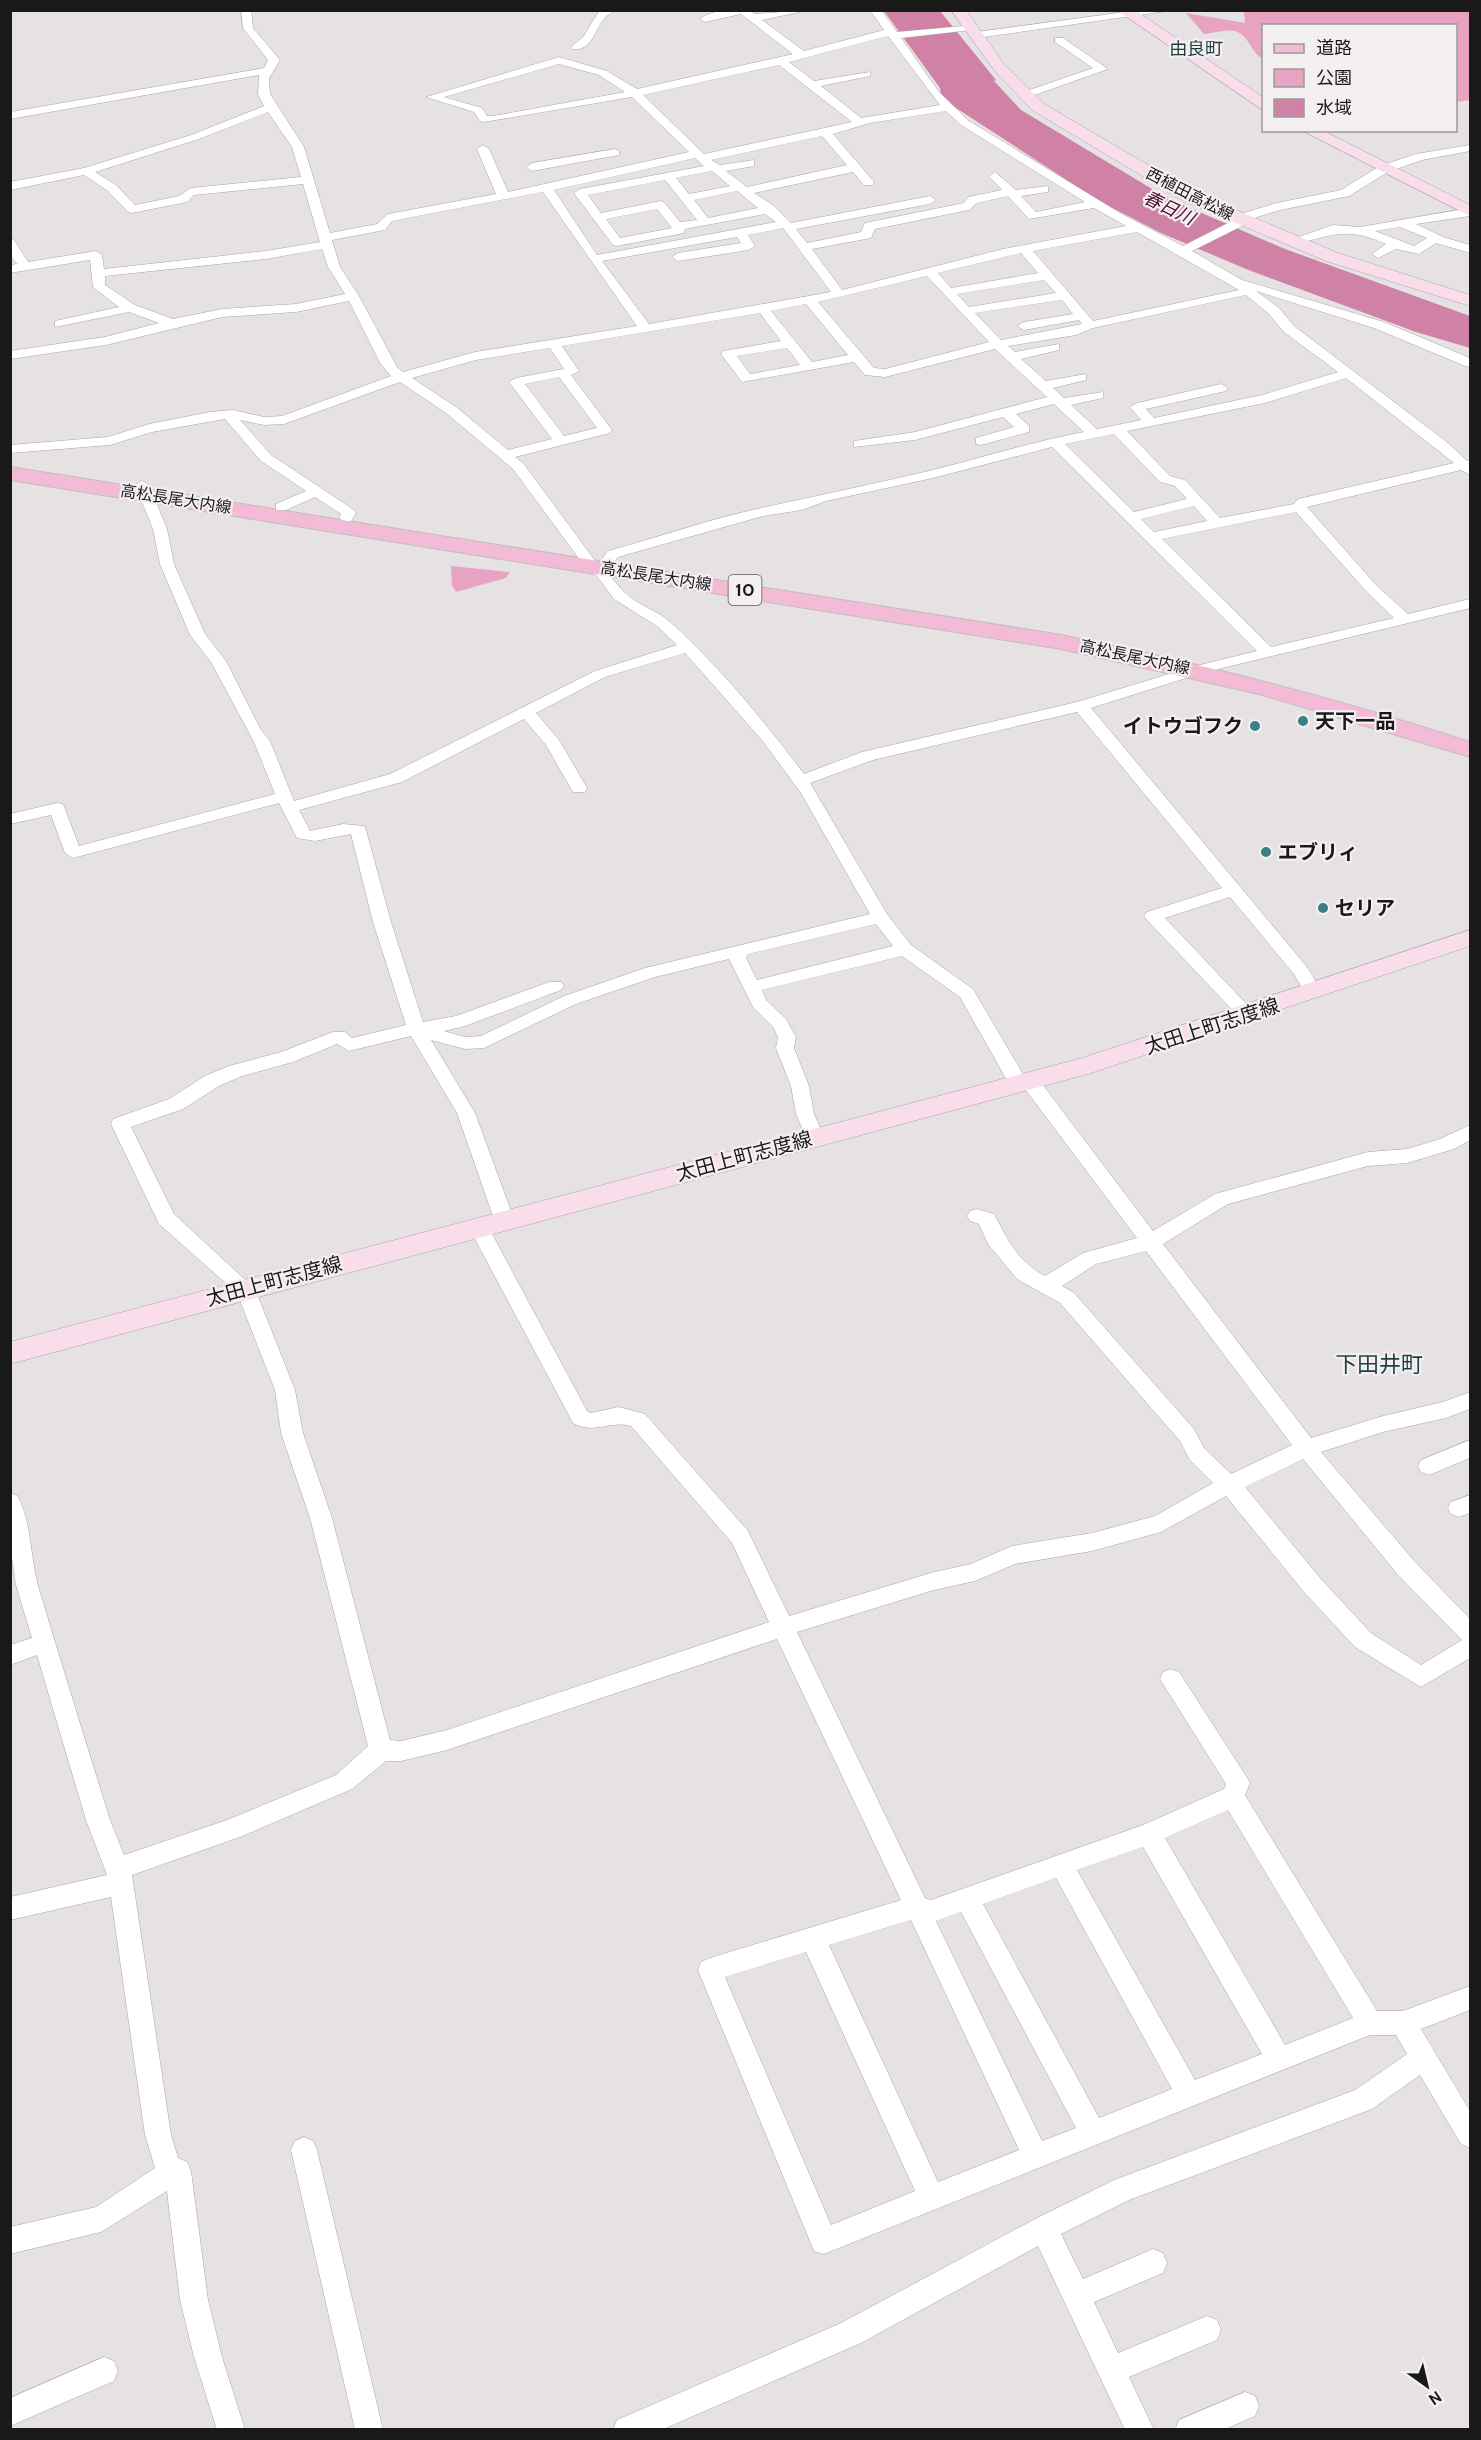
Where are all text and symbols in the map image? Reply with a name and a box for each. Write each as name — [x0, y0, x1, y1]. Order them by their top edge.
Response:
legend — [1262, 24, 1457, 132]
text: 道路 — [1316, 37, 1352, 59]
district label: 由良町 — [1169, 38, 1223, 60]
text: 公園 — [1316, 67, 1352, 89]
text: 水域 — [1316, 97, 1352, 119]
street label: 西植田高松線 — [1143, 164, 1237, 224]
water label: 春日川 — [1140, 186, 1200, 231]
street label: 高松長尾大内線 — [119, 481, 233, 517]
street label: 高松長尾大内線 — [599, 558, 713, 594]
road number: 10 — [728, 575, 762, 605]
street label: 高松長尾大内線 — [1078, 636, 1192, 678]
place label: 天下一品 — [1315, 709, 1395, 733]
place label: イトウゴフク — [1123, 714, 1243, 738]
marker: 天下一品 — [1296, 714, 1310, 728]
marker: イトウゴフク — [1248, 719, 1262, 733]
place label: エブリィ — [1278, 840, 1358, 864]
marker: エブリィ — [1259, 845, 1273, 859]
place label: セリア — [1335, 896, 1395, 920]
marker: セリア — [1316, 901, 1330, 915]
street label: 太田上町志度線 — [1142, 993, 1282, 1059]
street label: 太田上町志度線 — [673, 1126, 815, 1186]
street label: 太田上町志度線 — [203, 1251, 345, 1311]
district label: 下田井町 — [1335, 1351, 1423, 1378]
north arrow — [1397, 2356, 1457, 2416]
text: N — [1425, 2387, 1445, 2409]

